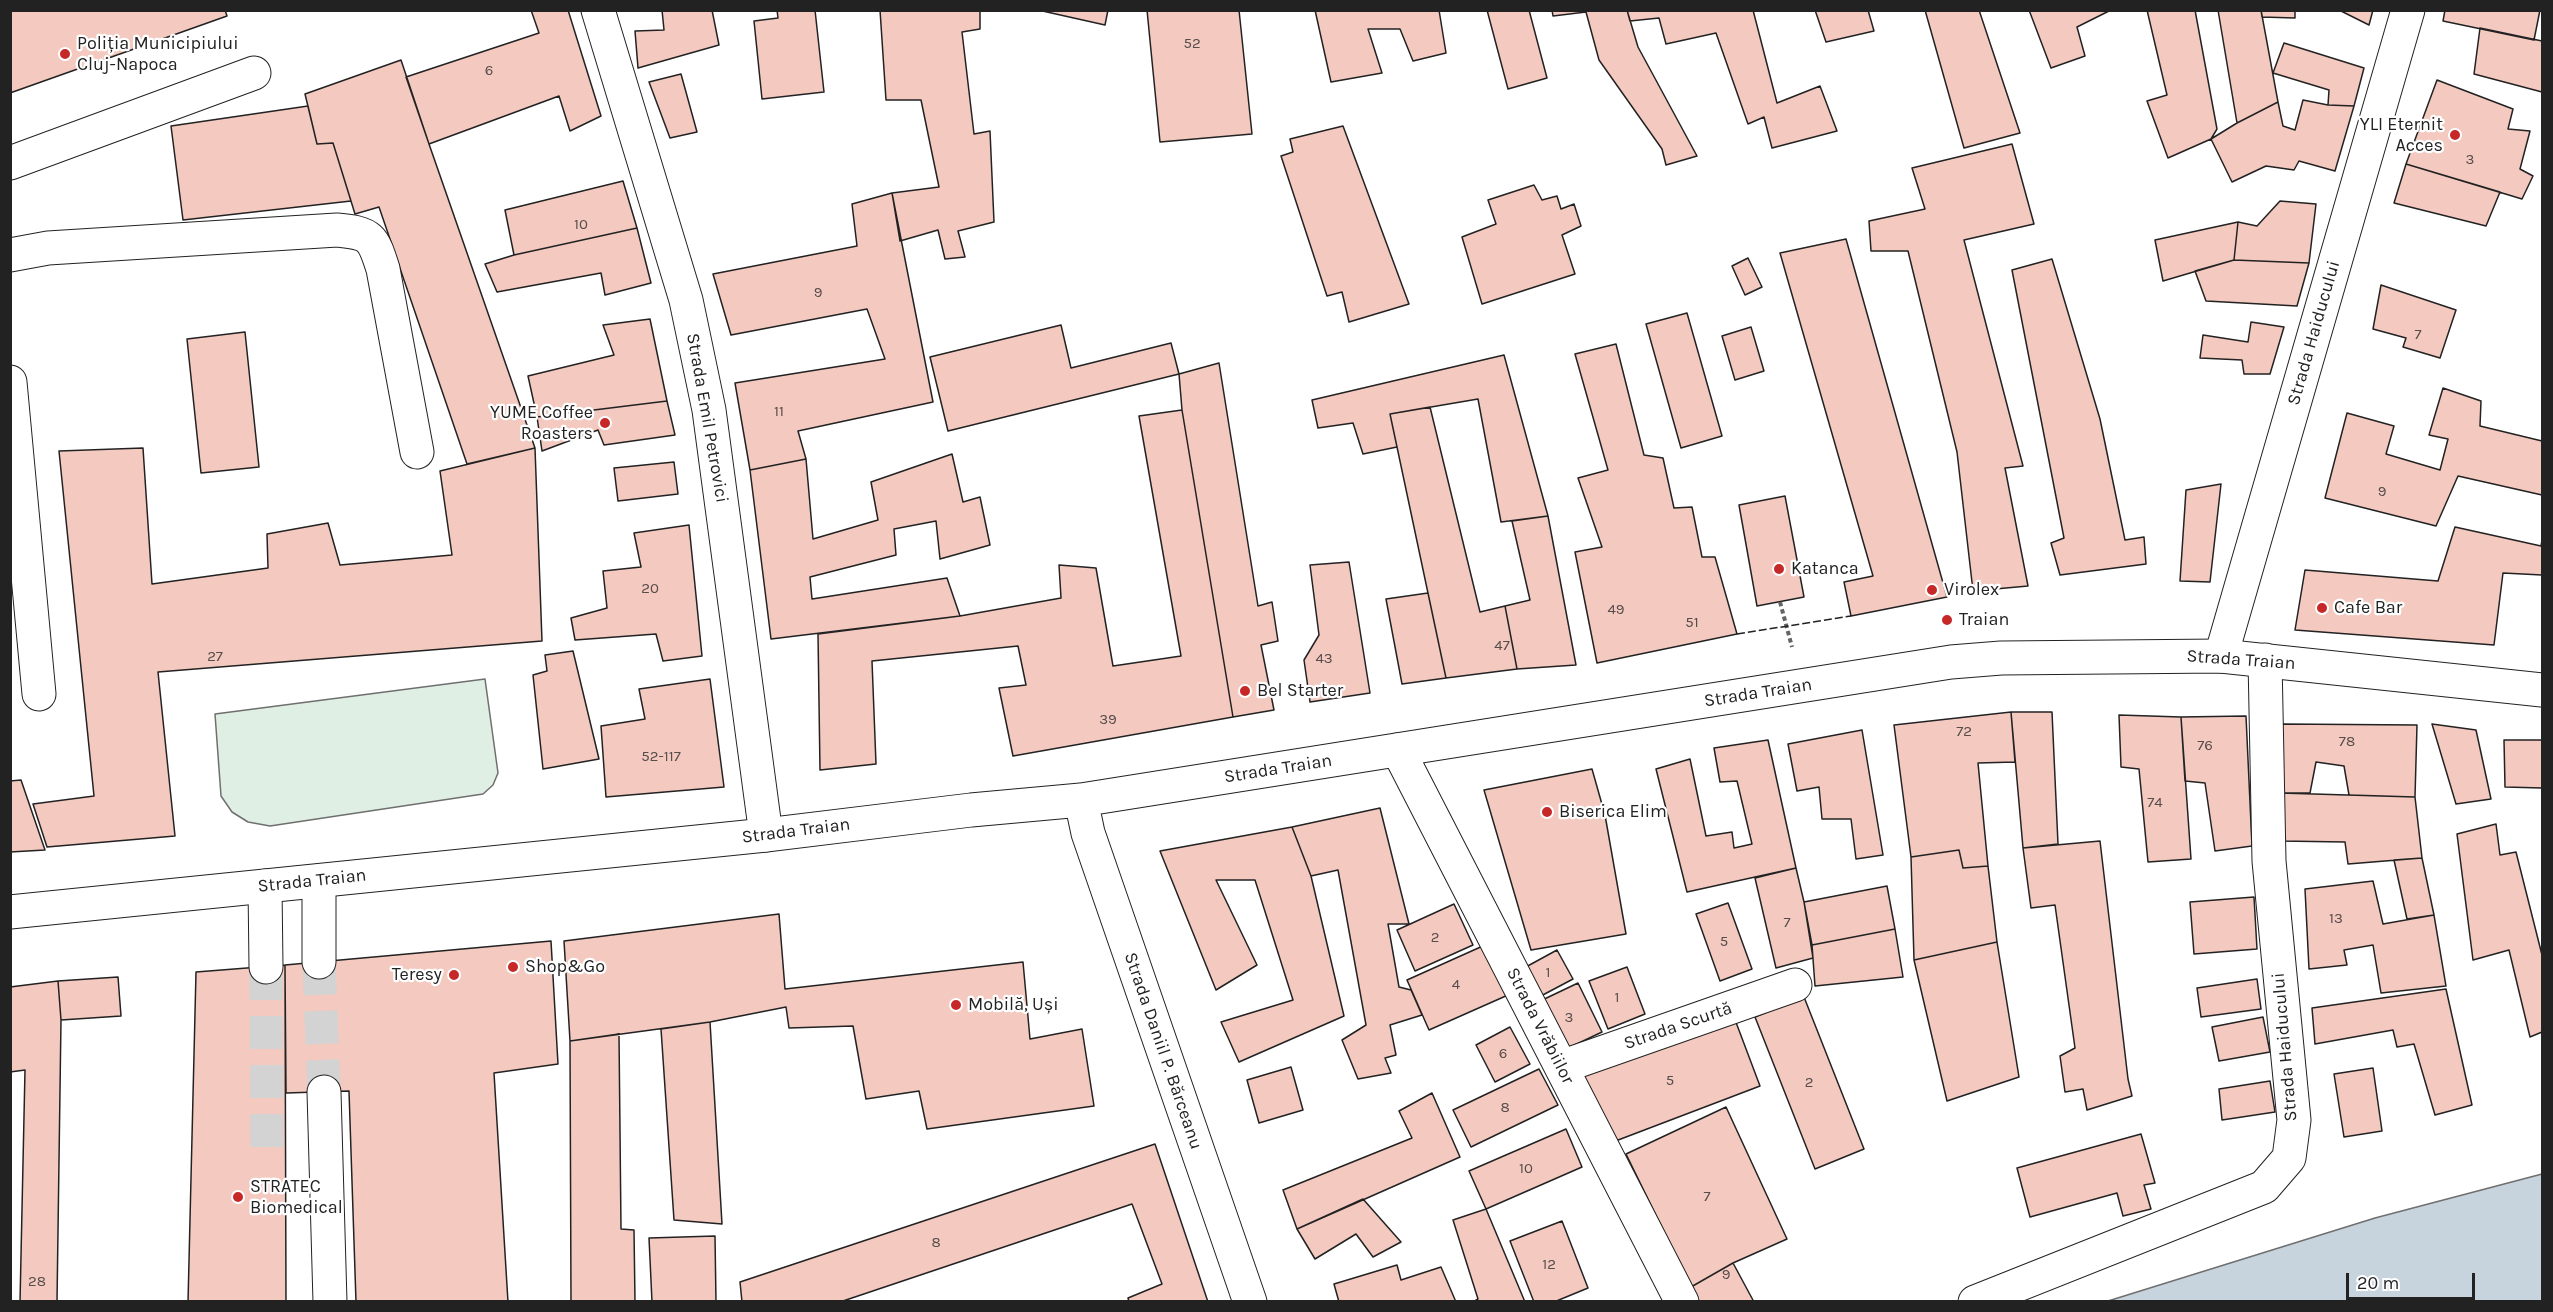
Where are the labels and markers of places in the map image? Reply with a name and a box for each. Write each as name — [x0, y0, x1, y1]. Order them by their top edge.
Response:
place label: Poliția Municipiului Cluj-Napoca — [77, 33, 239, 76]
marker: Poliția Municipiului Cluj-Napoca — [58, 47, 72, 61]
place label: YLI Eternit Acces — [2360, 114, 2443, 156]
marker: YLI Eternit Acces — [2448, 128, 2462, 142]
place label: YUME Coffee Roasters — [490, 402, 593, 444]
marker: YUME Coffee Roasters — [598, 416, 612, 430]
place label: Katanca — [1791, 558, 1859, 580]
marker: Katanca — [1772, 562, 1786, 576]
place label: Virolex — [1944, 579, 1999, 601]
marker: Virolex — [1925, 583, 1939, 597]
place label: Cafe Bar — [2334, 597, 2402, 619]
marker: Cafe Bar — [2315, 601, 2329, 615]
place label: Traian — [1959, 609, 2009, 631]
marker: Traian — [1940, 613, 1954, 627]
place label: Bel Starter — [1257, 680, 1343, 702]
marker: Bel Starter — [1238, 684, 1252, 698]
place label: Biserica Elim — [1559, 801, 1667, 823]
marker: Biserica Elim — [1540, 805, 1554, 819]
place label: Shop&Go — [525, 956, 605, 978]
marker: Shop&Go — [506, 960, 520, 974]
place label: Teresy — [392, 964, 442, 986]
marker: Teresy — [447, 968, 461, 982]
place label: Mobilă, Uși — [968, 994, 1059, 1016]
marker: Mobilă, Uși — [949, 998, 963, 1012]
place label: STRATEC Biomedical — [250, 1176, 343, 1218]
marker: STRATEC Biomedical — [231, 1190, 245, 1204]

